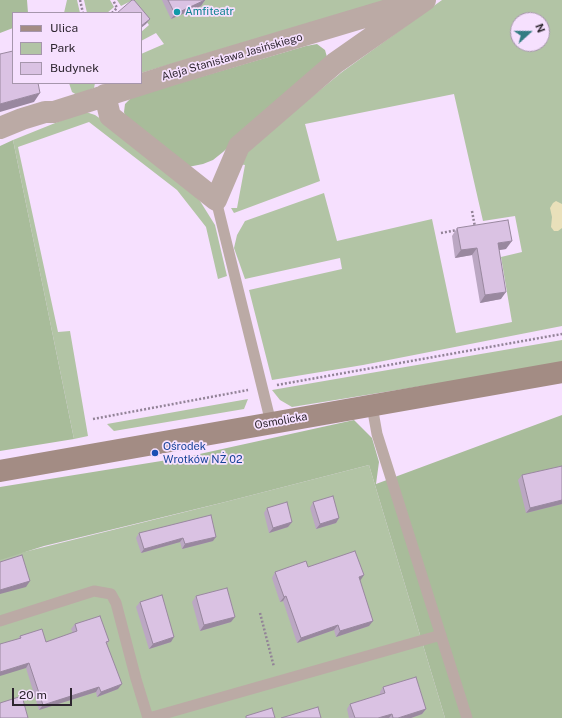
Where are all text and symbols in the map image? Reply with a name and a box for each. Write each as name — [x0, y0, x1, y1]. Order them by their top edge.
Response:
place label: Amfiteatr — [185, 5, 234, 19]
marker: Amfiteatr — [172, 7, 182, 17]
legend — [12, 12, 142, 84]
north arrow — [510, 12, 550, 52]
text: Ulica — [50, 21, 78, 35]
text: N — [533, 22, 547, 34]
street label: Aleja Stanisława Jasińskiego — [160, 31, 304, 83]
text: Park — [50, 41, 76, 55]
text: Budynek — [50, 61, 99, 75]
street label: Osmolicka — [254, 410, 308, 432]
place label: Ośrodek Wrotków NŻ 02 — [163, 440, 242, 466]
marker: Ośrodek Wrotków NŻ 02 — [150, 448, 160, 458]
scale bar — [14, 680, 74, 706]
text: 20 m — [19, 688, 47, 702]

